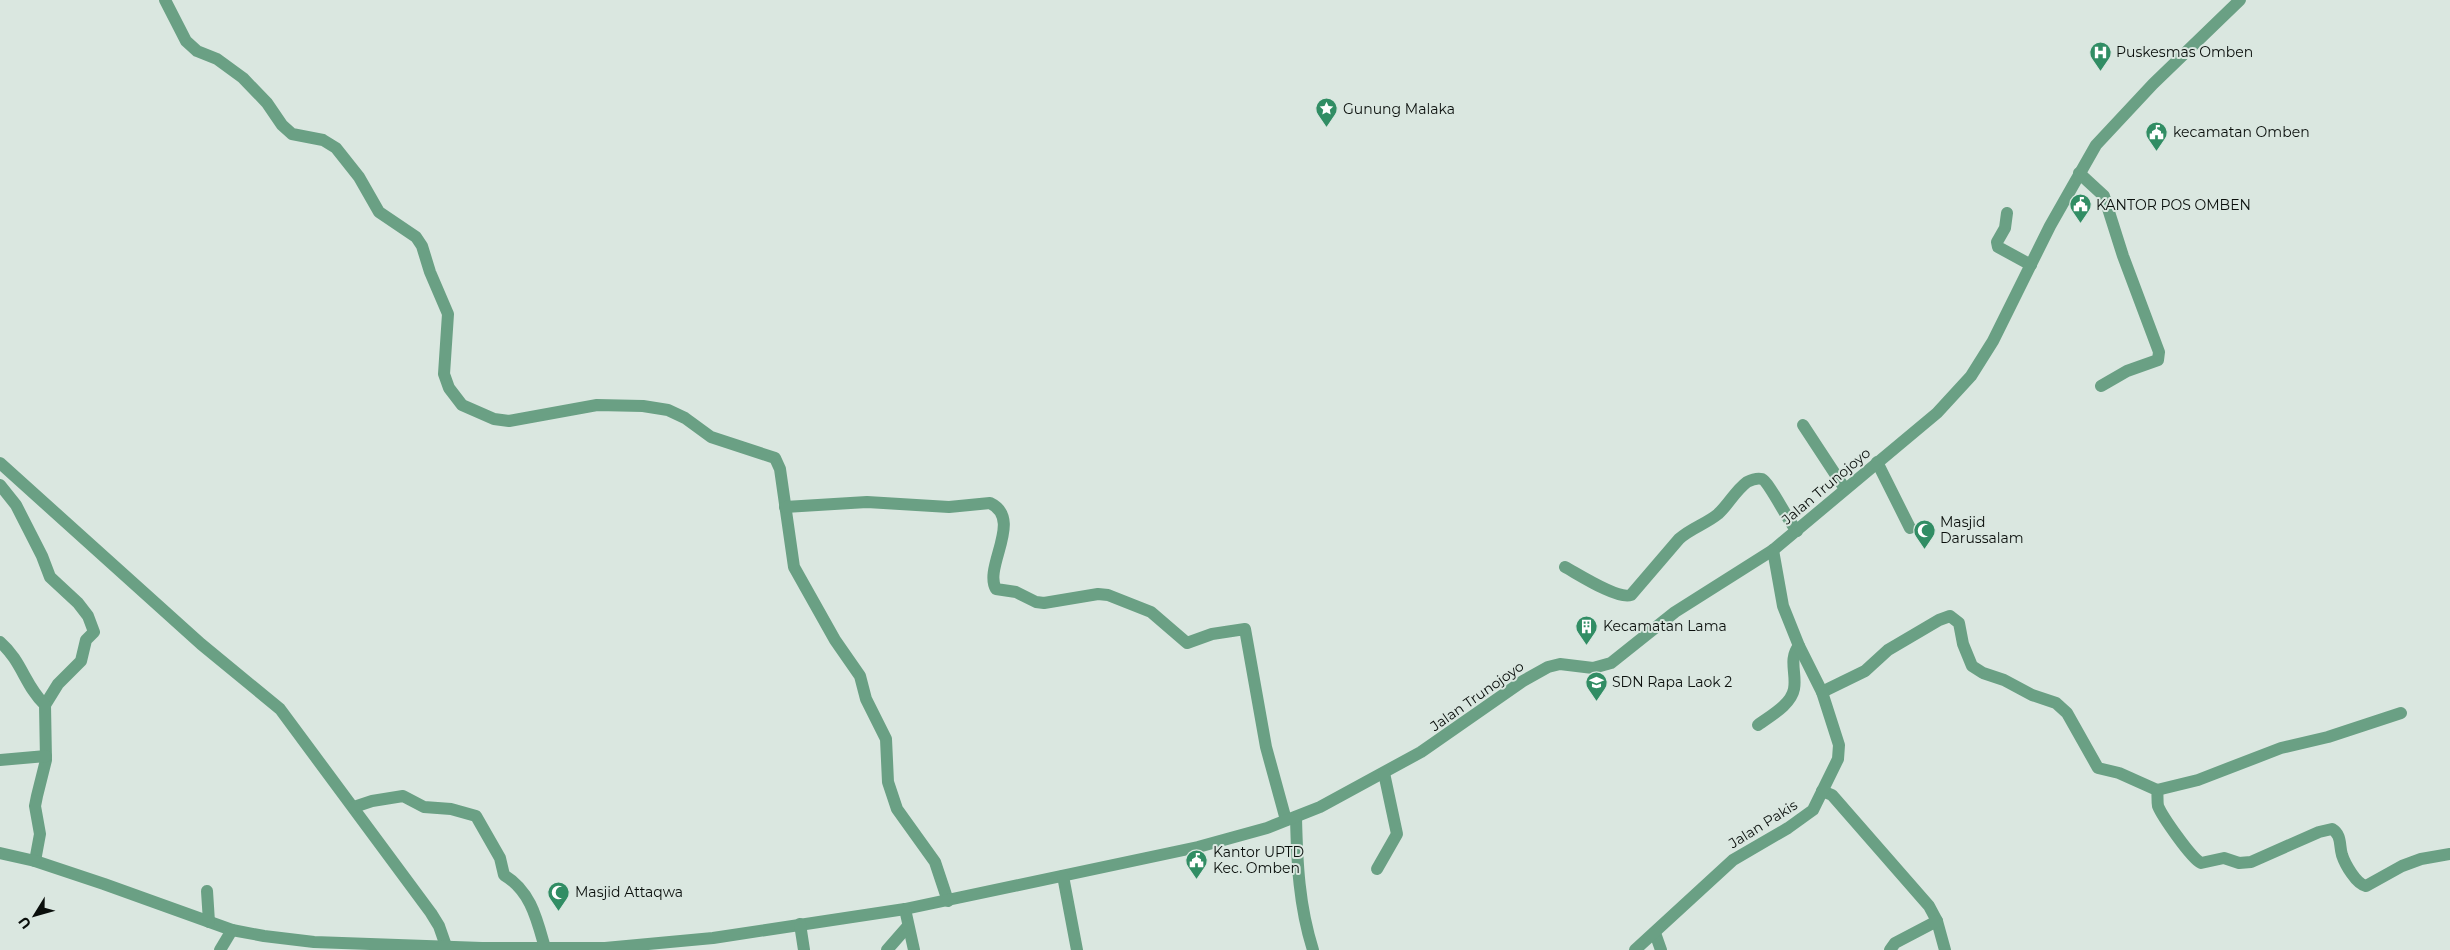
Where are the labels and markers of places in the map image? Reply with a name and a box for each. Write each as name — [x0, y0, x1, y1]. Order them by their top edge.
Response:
hospital icon: Puskesmas Omben — [2088, 40, 2112, 71]
place label: Puskesmas Omben — [2116, 43, 2253, 61]
place icon: Gunung Malaka — [1315, 97, 1339, 128]
place label: Gunung Malaka — [1343, 100, 1455, 118]
public building icon: kecamatan Omben — [2145, 120, 2169, 151]
place label: kecamatan Omben — [2173, 123, 2310, 141]
public building icon: KANTOR POS OMBEN — [2068, 193, 2092, 224]
place label: KANTOR POS OMBEN — [2096, 196, 2251, 214]
place label: Masjid Darussalam — [1940, 513, 2024, 547]
mosque icon: Masjid Darussalam — [1912, 518, 1936, 549]
building icon: Kecamatan Lama — [1575, 614, 1599, 645]
place label: Kecamatan Lama — [1603, 617, 1727, 635]
school or university icon: SDN Rapa Laok 2 — [1584, 670, 1608, 701]
place label: SDN Rapa Laok 2 — [1612, 673, 1732, 691]
place label: Kantor UPTD Kec. Omben — [1213, 843, 1304, 877]
public building icon: Kantor UPTD Kec. Omben — [1185, 848, 1209, 879]
mosque icon: Masjid Attaqwa — [547, 880, 571, 911]
place label: Masjid Attaqwa — [575, 883, 683, 901]

